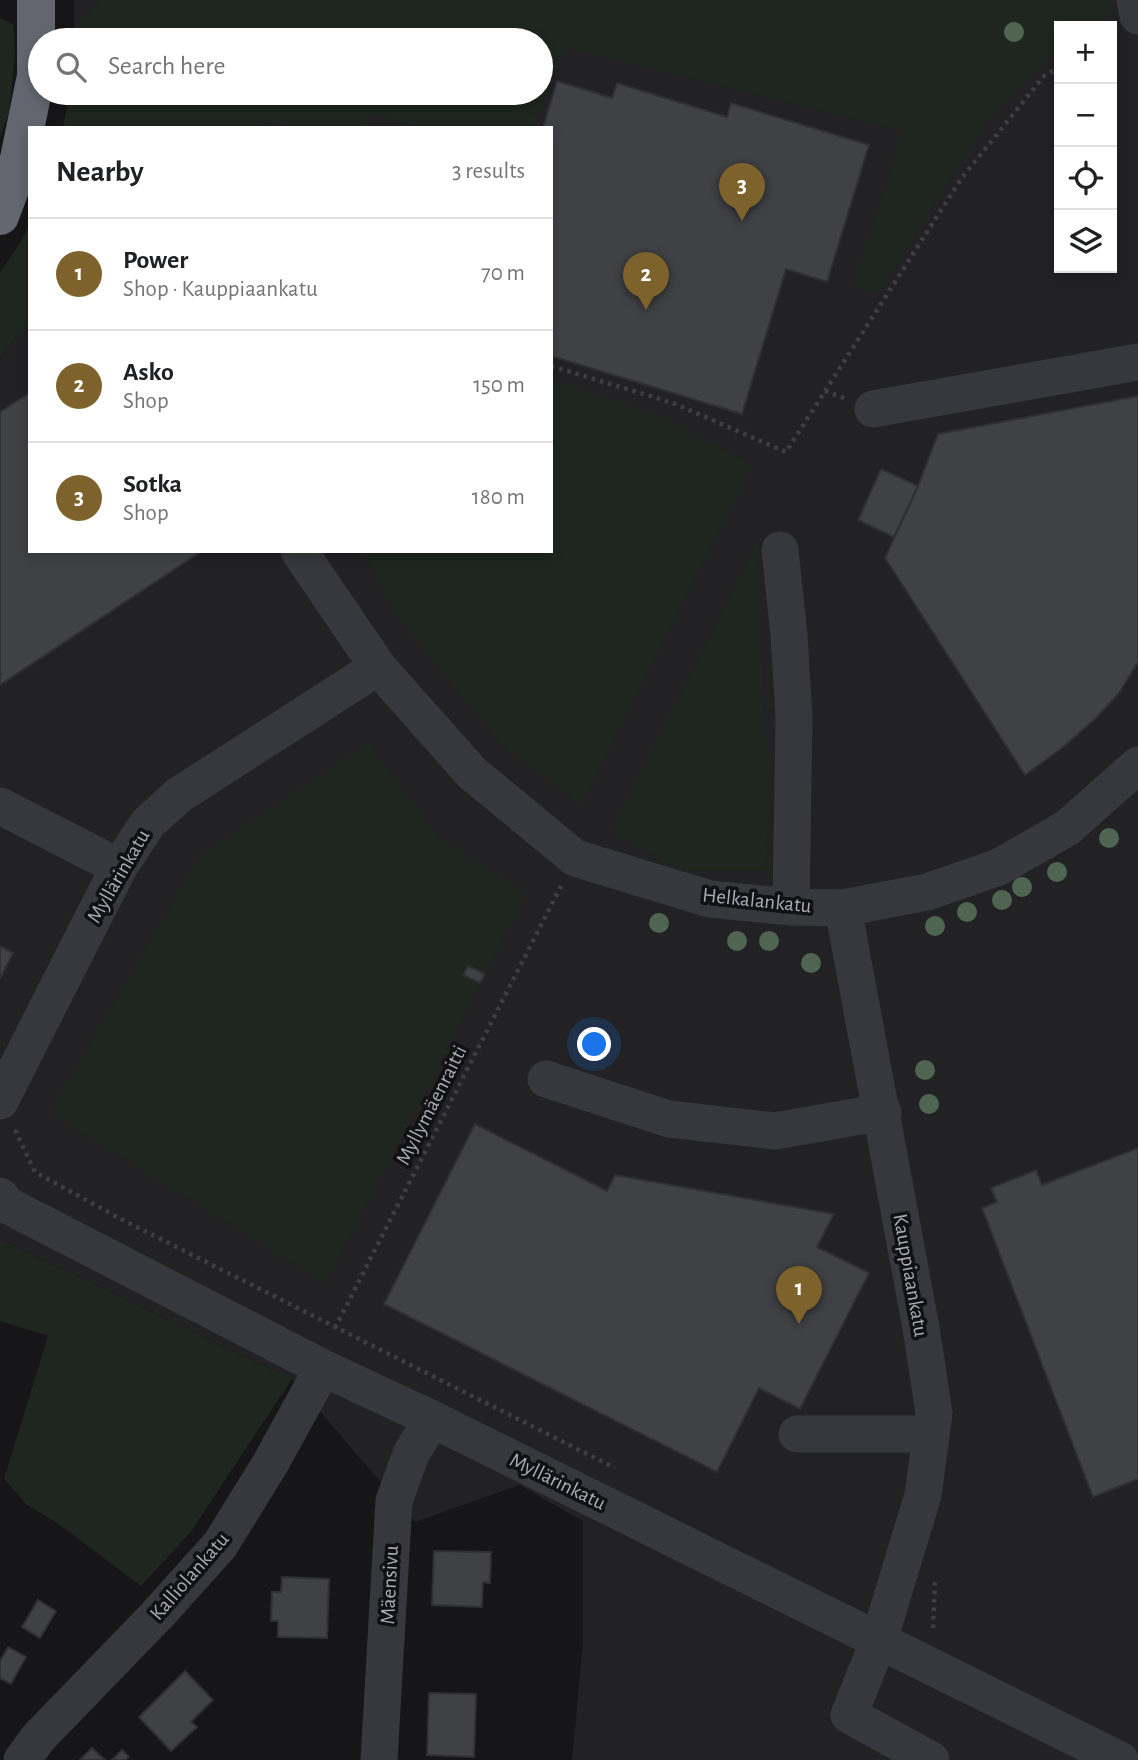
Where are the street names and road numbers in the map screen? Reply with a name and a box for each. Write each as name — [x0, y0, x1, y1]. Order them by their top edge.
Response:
street label: Myllärinkatu — [83, 826, 154, 927]
street label: Helkalankatu — [701, 884, 813, 917]
street label: Myllymäenraitti — [392, 1042, 471, 1168]
street label: Kauppiaankatu — [889, 1212, 932, 1338]
street label: Myllärinkatu — [506, 1449, 609, 1514]
street label: Kalliolankatu — [146, 1528, 233, 1624]
street label: Mäensivu — [377, 1545, 402, 1625]

